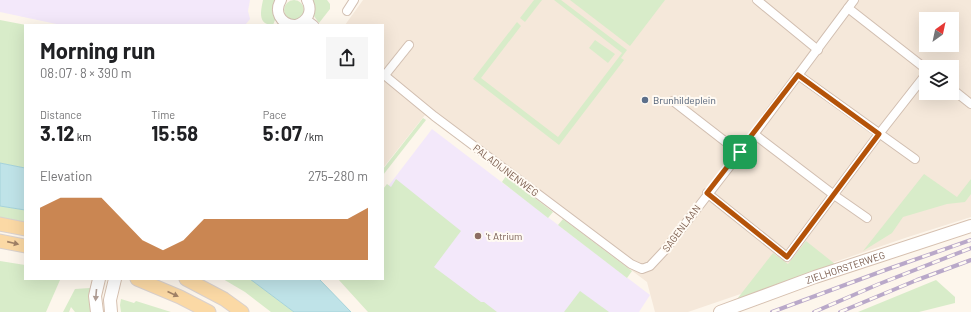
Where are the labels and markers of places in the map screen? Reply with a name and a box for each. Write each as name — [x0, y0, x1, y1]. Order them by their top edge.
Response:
place label: Brunhildeplein — [653, 94, 716, 106]
marker: Brunhildeplein — [640, 95, 650, 105]
pin — [723, 135, 757, 169]
place label: 't Atrium — [486, 230, 522, 242]
marker: 't Atrium — [473, 231, 483, 241]

